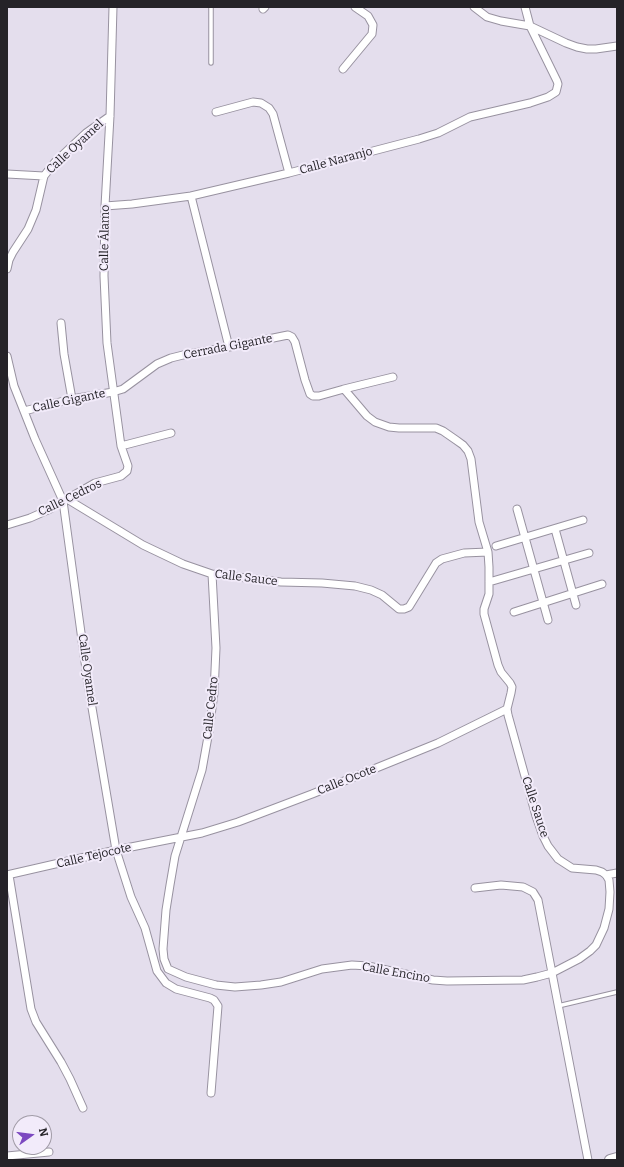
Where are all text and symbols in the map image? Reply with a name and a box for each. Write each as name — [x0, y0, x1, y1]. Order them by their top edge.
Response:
street label: Calle Oyamel — [43, 117, 107, 177]
street label: Calle Naranjo — [298, 144, 374, 178]
street label: Calle Álamo — [97, 205, 113, 271]
street label: Cerrada Gigante — [182, 331, 274, 363]
street label: Calle Gigante — [31, 386, 107, 416]
street label: Calle Cedros — [36, 476, 104, 520]
street label: Calle Sauce — [214, 567, 278, 589]
street label: Calle Oyamel — [75, 633, 99, 707]
street label: Calle Cedro — [201, 676, 221, 740]
street label: Calle Ocote — [315, 762, 379, 798]
street label: Calle Sauce — [518, 775, 552, 839]
street label: Calle Tejocote — [55, 840, 133, 872]
street label: Calle Encino — [361, 960, 431, 986]
north arrow — [12, 1115, 52, 1155]
text: N — [36, 1127, 50, 1138]

